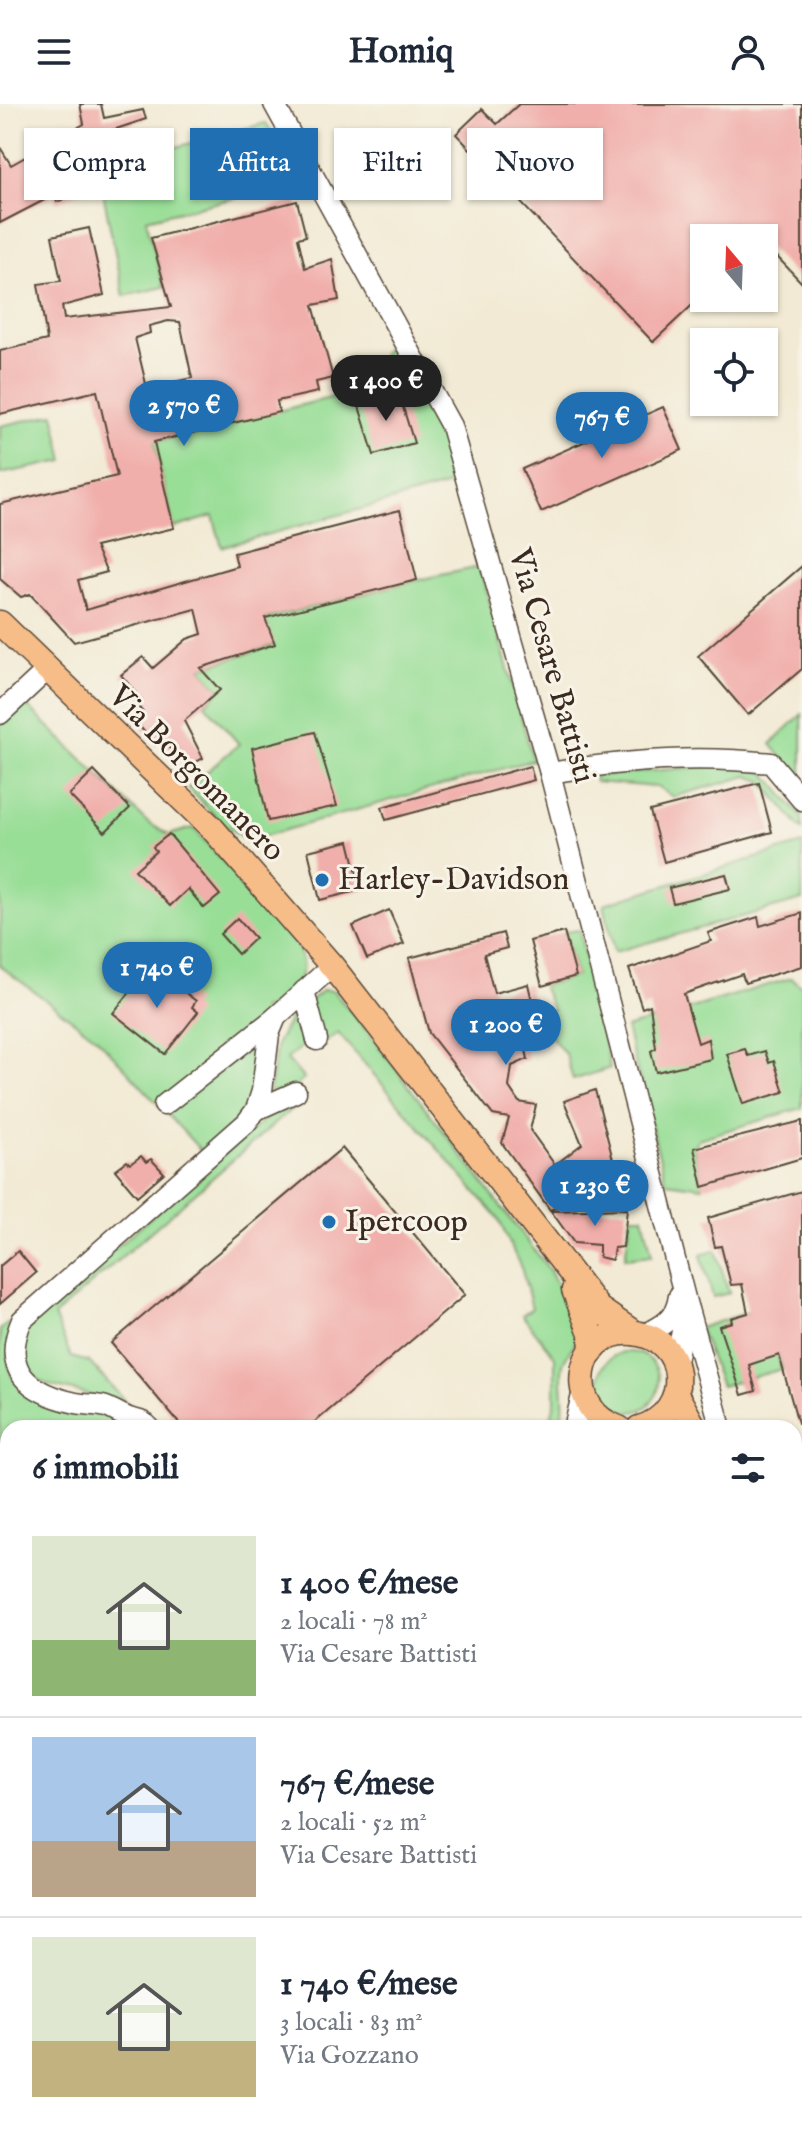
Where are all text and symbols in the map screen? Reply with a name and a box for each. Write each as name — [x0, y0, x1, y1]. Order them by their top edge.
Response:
text: Homiq — [349, 29, 453, 75]
icon: menu — [32, 30, 76, 74]
icon: person — [726, 30, 770, 74]
chip: Compra — [24, 128, 174, 200]
chip: Affitta — [190, 128, 318, 200]
chip: Filtri — [334, 128, 451, 200]
chip: Nuovo — [467, 128, 603, 200]
north arrow — [690, 224, 778, 312]
map controls — [690, 224, 778, 416]
button: locate — [690, 328, 778, 416]
pin: 1 400 € — [312, 355, 460, 423]
text: 1 400 € — [349, 364, 423, 397]
pin: 2 570 € — [110, 380, 258, 448]
text: 2 570 € — [147, 389, 221, 422]
pin: 767 € — [546, 392, 658, 460]
text: 767 € — [574, 401, 630, 434]
street label: Via Cesare Battisti — [498, 543, 604, 788]
street label: Via Borgomanero — [98, 676, 293, 871]
place label: Harley-Davidson — [338, 860, 569, 901]
marker: Harley-Davidson — [313, 871, 331, 889]
pin: 1 740 € — [83, 942, 231, 1010]
text: 1 740 € — [120, 951, 194, 984]
pin: 1 200 € — [432, 999, 580, 1067]
text: 1 200 € — [469, 1008, 543, 1041]
pin: 1 230 € — [521, 1160, 669, 1228]
text: 1 230 € — [560, 1169, 630, 1202]
place label: Ipercoop — [345, 1202, 468, 1243]
marker: Ipercoop — [320, 1213, 338, 1231]
icon: filters — [726, 1446, 770, 1490]
text: 6 immobili — [32, 1447, 179, 1490]
text: 1 400 €/mese — [280, 1562, 458, 1605]
icon: home — [96, 1568, 192, 1664]
text: 2 locali · 78 m² — [280, 1605, 428, 1638]
text: Via Cesare Battisti — [280, 1638, 477, 1671]
text: 767 €/mese — [280, 1763, 434, 1806]
icon: home — [96, 1769, 192, 1865]
text: 2 locali · 52 m² — [280, 1806, 427, 1839]
text: Via Cesare Battisti — [280, 1839, 477, 1872]
text: 1 740 €/mese — [280, 1963, 458, 2006]
icon: home — [96, 1969, 192, 2065]
text: 3 locali · 83 m² — [280, 2006, 423, 2039]
text: Via Gozzano — [280, 2039, 419, 2072]

